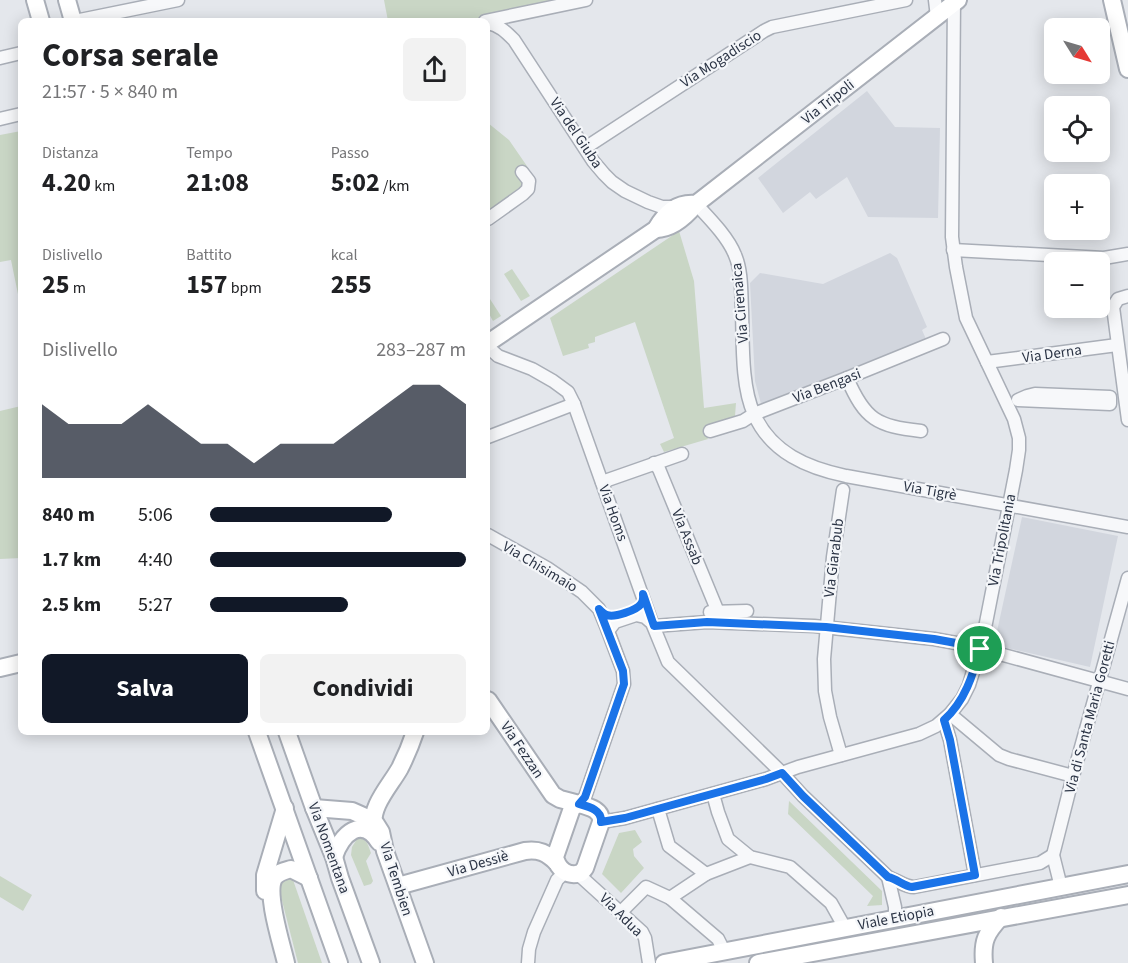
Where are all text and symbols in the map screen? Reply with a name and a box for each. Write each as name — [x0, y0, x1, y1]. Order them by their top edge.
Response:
north arrow — [1044, 18, 1110, 84]
map controls — [1044, 18, 1110, 318]
street label: Via Mogadiscio — [676, 25, 766, 93]
text: Corsa serale — [42, 32, 219, 79]
button: share — [403, 38, 466, 101]
street label: Via Tripoli — [797, 75, 859, 129]
text: 21:57 · 5 × 840 m — [42, 78, 178, 106]
street label: Via del Giuba — [545, 93, 607, 173]
button: locate — [1044, 96, 1110, 162]
text: Distanza — [42, 142, 99, 164]
text: Tempo — [186, 142, 233, 164]
text: Passo — [331, 142, 369, 164]
text: 4.20 — [42, 164, 91, 201]
text: 21:08 — [186, 164, 249, 201]
text: 5:02 — [331, 164, 380, 201]
button: + — [1044, 174, 1110, 240]
text: km — [91, 175, 115, 197]
text: /km — [380, 175, 410, 197]
text: Dislivello — [42, 244, 103, 266]
text: Battito — [186, 244, 232, 266]
text: kcal — [331, 244, 358, 266]
button: − — [1044, 252, 1110, 318]
street label: Via Cirenaica — [726, 262, 754, 344]
text: 25 — [42, 266, 69, 303]
text: 157 — [186, 266, 228, 303]
text: 255 — [331, 266, 372, 303]
text: m — [69, 277, 86, 299]
text: bpm — [228, 277, 262, 299]
text: Dislivello — [42, 336, 118, 364]
text: 283–287 m — [376, 336, 466, 364]
street label: Via Derna — [1021, 339, 1083, 369]
street label: Via Bengasi — [790, 363, 864, 409]
street label: Via Tigrè — [902, 476, 958, 506]
street label: Via Homs — [593, 482, 633, 544]
street label: Via Tripolitania — [983, 492, 1021, 588]
text: 840 m — [42, 501, 95, 529]
text: 5:06 — [138, 501, 173, 529]
street label: Via Assab — [666, 506, 708, 568]
street label: Via Giarabub — [819, 517, 849, 599]
street label: Via Chisimaio — [499, 536, 581, 598]
text: 1.7 km — [42, 546, 101, 574]
text: 4:40 — [138, 546, 173, 574]
text: 2.5 km — [42, 591, 101, 619]
text: 5:27 — [138, 591, 173, 619]
pin — [954, 623, 1005, 674]
icon: arrive — [963, 632, 996, 665]
street label: Via di Santa Maria Goretti — [1060, 638, 1120, 796]
button: Salva — [42, 654, 248, 723]
button: Condividi — [260, 654, 466, 723]
street label: Via Fezzan — [495, 717, 549, 783]
street label: Via Nomentana — [303, 799, 355, 897]
street label: Via Tembien — [374, 839, 418, 919]
street label: Via Dessiè — [445, 845, 511, 883]
street label: Via Adua — [594, 888, 648, 942]
street label: Viale Etiopia — [856, 900, 936, 936]

